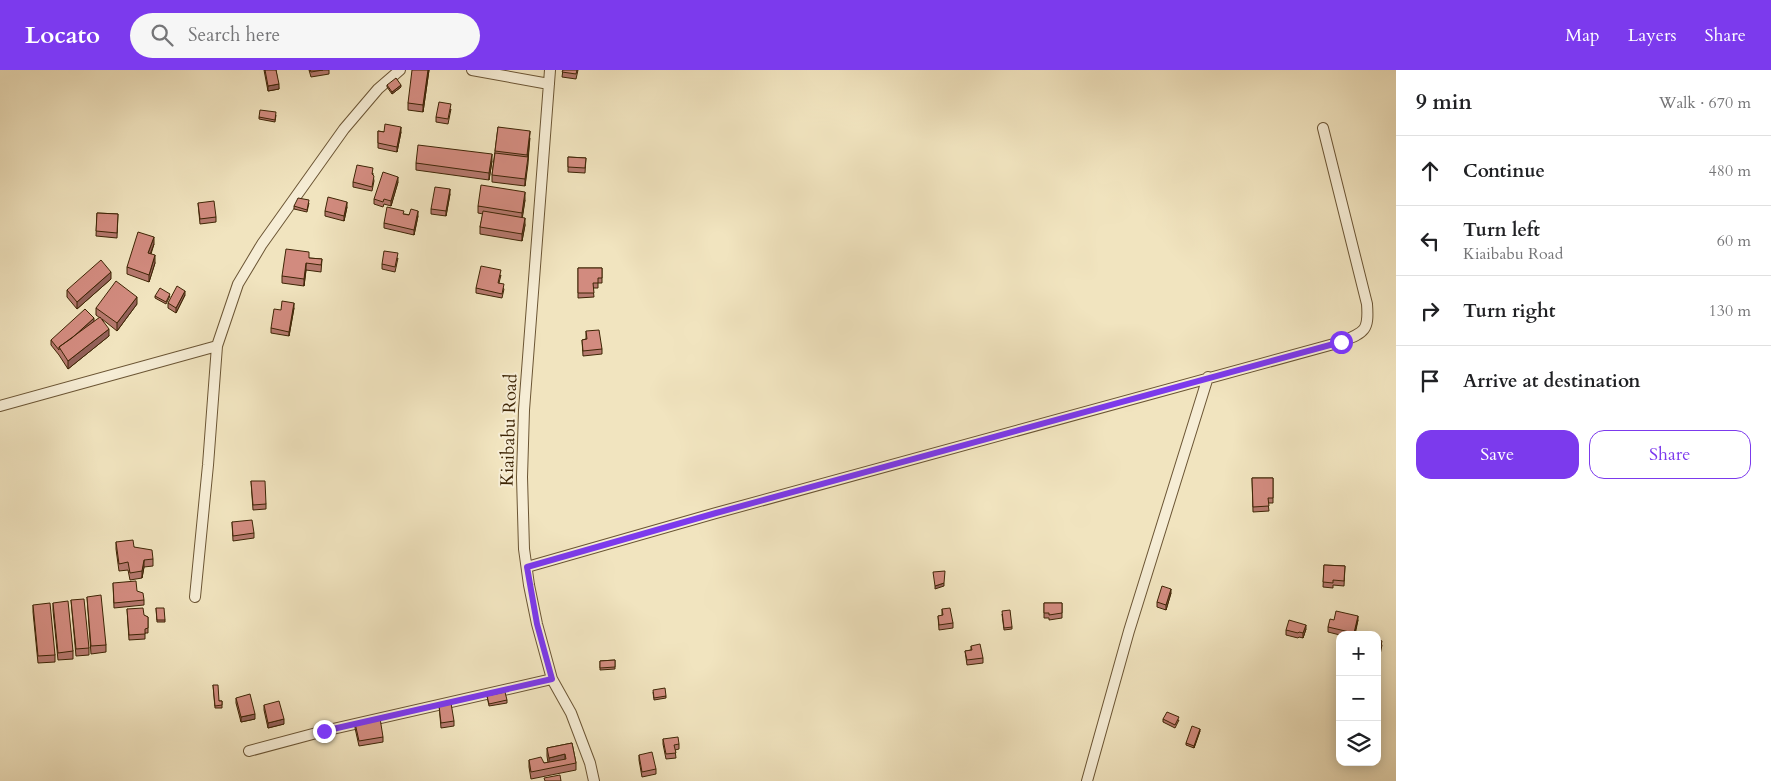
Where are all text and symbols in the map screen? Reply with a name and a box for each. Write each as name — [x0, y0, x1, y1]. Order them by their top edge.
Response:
search box — [130, 13, 480, 58]
text: Locato — [25, 19, 100, 52]
icon: search — [148, 21, 176, 49]
text: Search here — [188, 22, 280, 48]
text: Map — [1565, 23, 1600, 48]
text: Layers — [1628, 23, 1677, 48]
text: Share — [1705, 23, 1746, 48]
text: 9 min — [1416, 88, 1472, 117]
text: Walk · 670 m — [1659, 92, 1751, 114]
icon: ahead — [1416, 157, 1444, 185]
text: Continue — [1463, 158, 1545, 184]
text: 480 m — [1709, 160, 1751, 182]
text: Turn left — [1463, 217, 1540, 243]
icon: left — [1416, 227, 1444, 255]
text: 60 m — [1717, 230, 1751, 252]
text: Kiaibabu Road — [1463, 243, 1563, 265]
icon: right — [1416, 297, 1444, 325]
text: Turn right — [1463, 298, 1555, 324]
text: 130 m — [1709, 300, 1751, 322]
route start — [1330, 331, 1353, 354]
icon: arrive — [1416, 367, 1444, 395]
text: Arrive at destination — [1463, 368, 1640, 394]
street label: Kiaibabu Road — [495, 373, 523, 487]
button: Save — [1416, 430, 1579, 479]
button: Share — [1589, 430, 1751, 479]
map controls — [1336, 631, 1381, 766]
button: + — [1336, 631, 1381, 676]
button: − — [1336, 676, 1381, 721]
route end — [313, 720, 336, 743]
button: layers — [1336, 721, 1381, 766]

